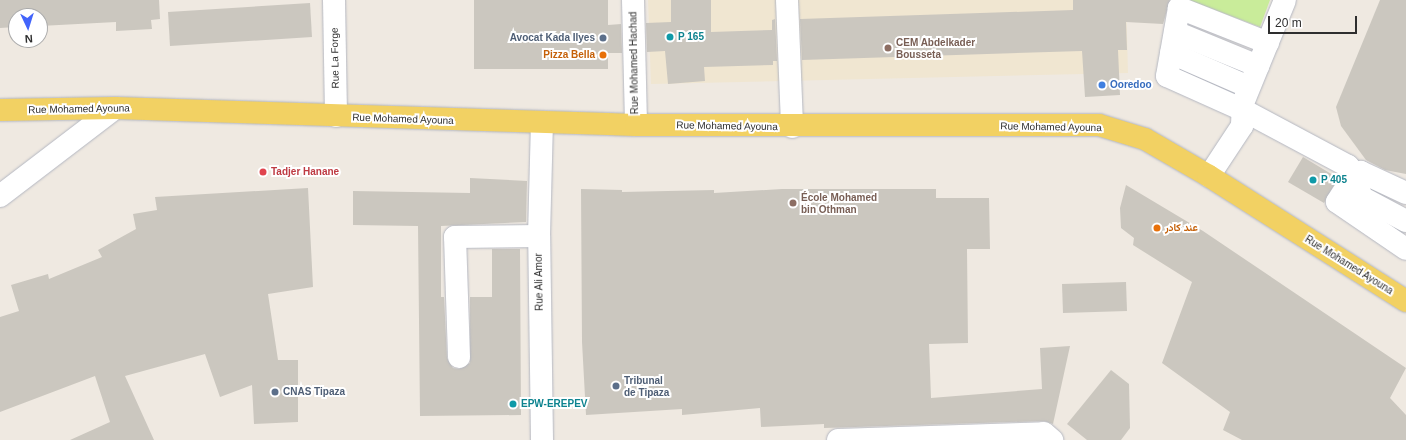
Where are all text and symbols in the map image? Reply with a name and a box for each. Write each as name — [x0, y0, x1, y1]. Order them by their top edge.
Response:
north arrow — [8, 8, 48, 48]
scale bar — [1270, 8, 1359, 34]
street label: Rue Mohamed Hachad — [627, 11, 641, 115]
text: 20 m — [1275, 16, 1302, 30]
street label: Rue La Forge — [328, 27, 342, 89]
place label: P 165 — [678, 31, 704, 43]
place label: Avocat Kada Ilyes — [510, 32, 595, 44]
marker: P 165 — [665, 32, 675, 42]
text: N — [24, 33, 33, 45]
marker: Avocat Kada Ilyes — [598, 33, 608, 43]
place label: CEM Abdelkader Bousseta — [896, 36, 975, 60]
marker: CEM Abdelkader Bousseta — [883, 43, 893, 53]
place label: Pizza Bella — [543, 49, 595, 61]
marker: Pizza Bella — [598, 50, 608, 60]
place label: Ooredoo — [1110, 79, 1152, 91]
marker: Ooredoo — [1097, 80, 1107, 90]
street label: Rue Mohamed Ayouna — [28, 102, 130, 116]
street label: Rue Mohamed Ayouna — [352, 111, 454, 127]
street label: Rue Mohamed Ayouna — [676, 119, 778, 133]
street label: Rue Mohamed Ayouna — [1000, 120, 1102, 134]
place label: Tadjer Hanane — [271, 166, 339, 178]
marker: Tadjer Hanane — [258, 167, 268, 177]
place label: P 405 — [1321, 174, 1347, 186]
marker: P 405 — [1308, 175, 1318, 185]
place label: École Mohamed bin Othman — [801, 191, 877, 214]
marker: École Mohamed bin Othman — [788, 198, 798, 208]
place label: عند كادر — [1165, 222, 1198, 234]
marker: عند كادر — [1152, 223, 1162, 233]
street label: Rue Mohamed Ayouna — [1303, 233, 1395, 297]
street label: Rue Ali Amor — [532, 252, 546, 312]
place label: Tribunal de Tipaza — [624, 374, 669, 398]
marker: Tribunal de Tipaza — [611, 381, 621, 391]
place label: CNAS Tipaza — [283, 386, 345, 398]
marker: CNAS Tipaza — [270, 387, 280, 397]
place label: EPW-EREPEV — [521, 398, 587, 410]
marker: EPW-EREPEV — [508, 399, 518, 409]

